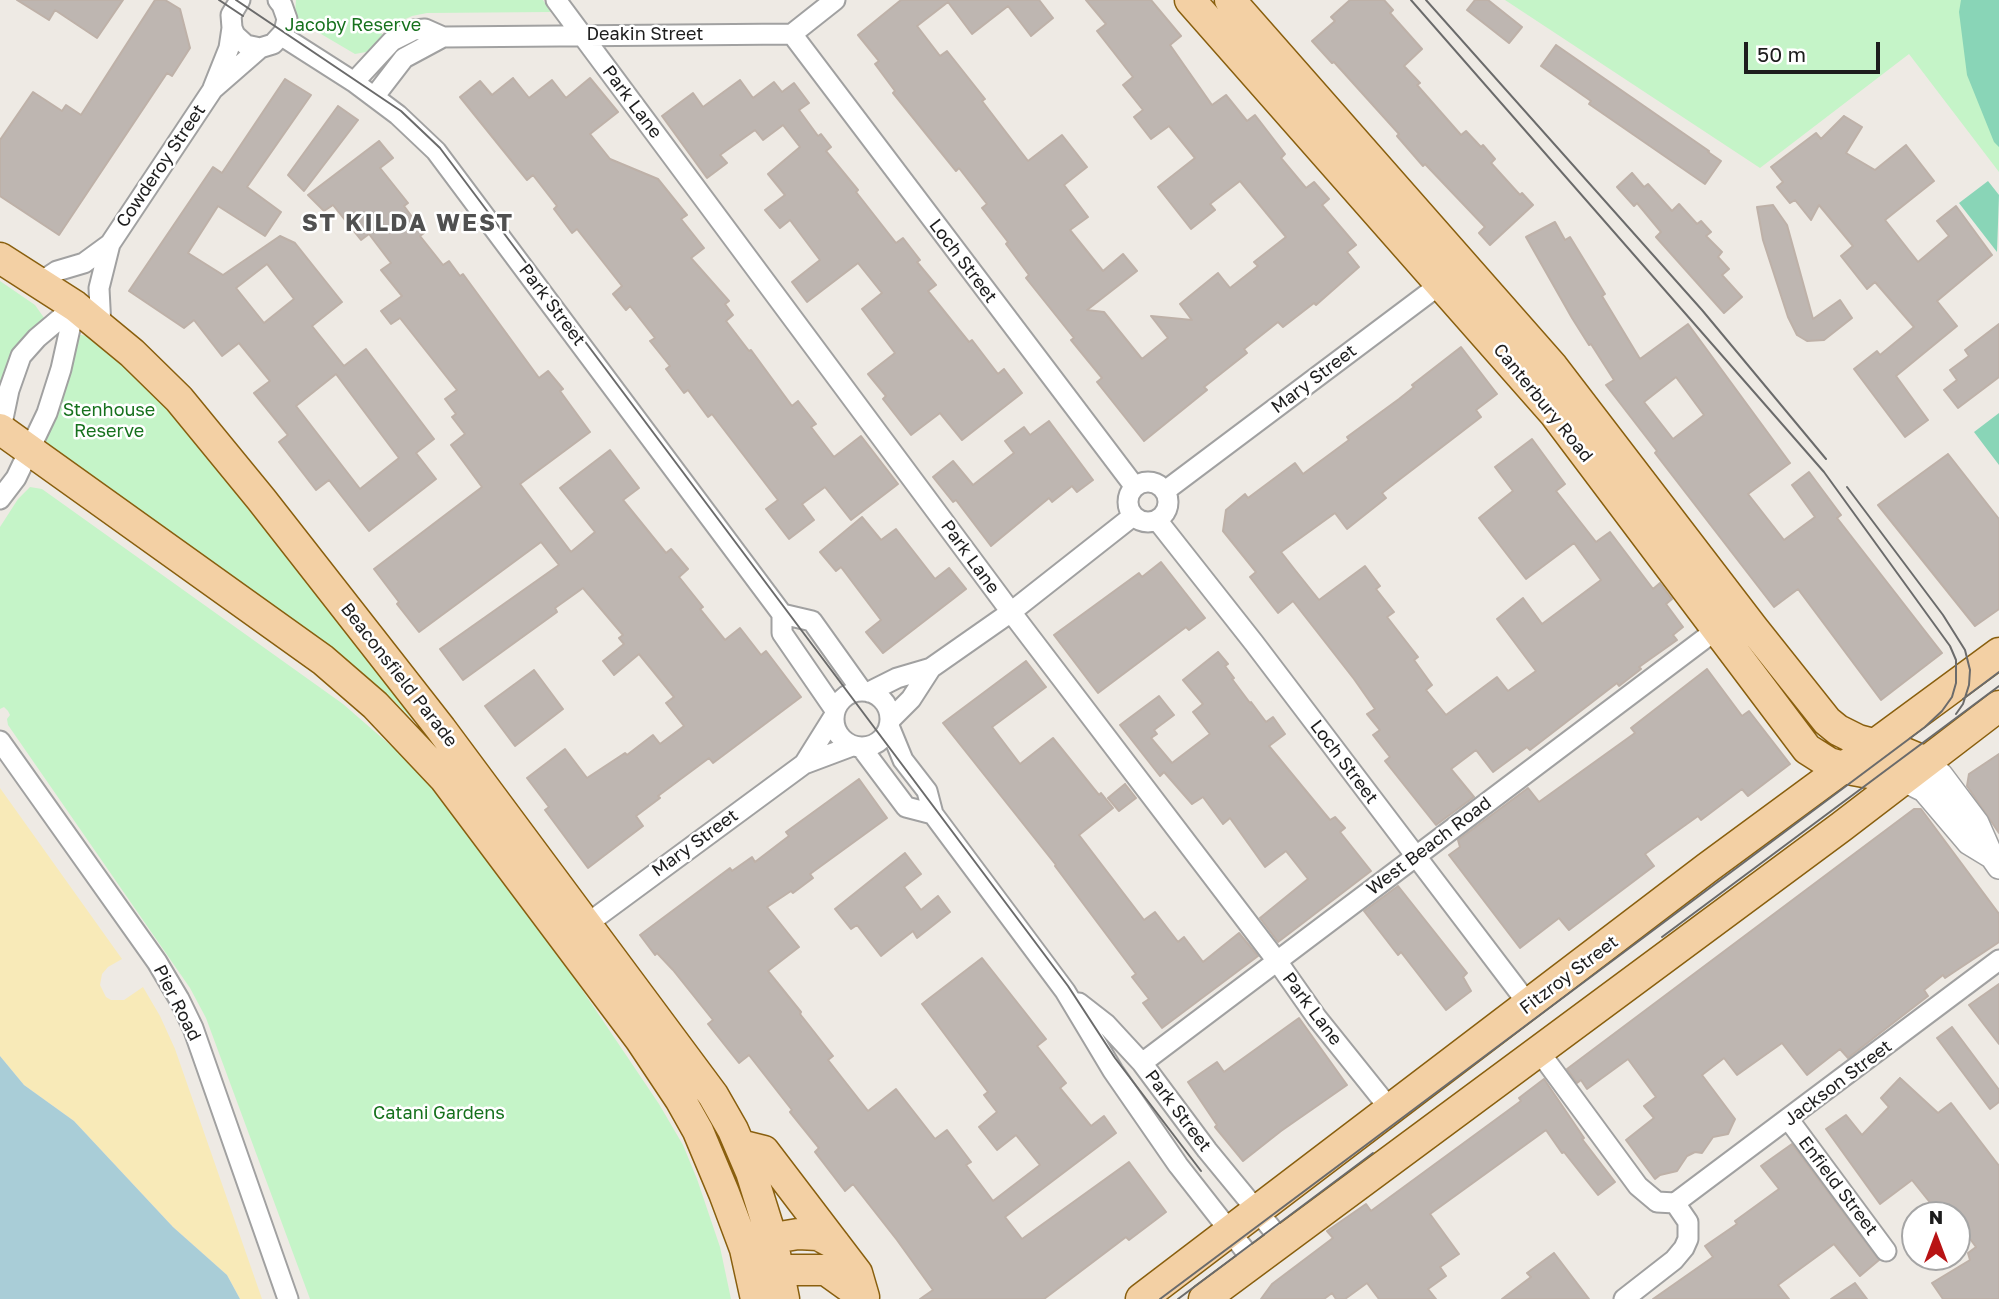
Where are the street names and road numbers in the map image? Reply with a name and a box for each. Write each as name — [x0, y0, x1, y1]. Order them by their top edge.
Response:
street label: Deakin Street — [586, 23, 704, 45]
street label: Park Lane — [598, 61, 666, 143]
street label: Cowderoy Street — [112, 100, 210, 232]
street label: Loch Street — [924, 215, 1002, 307]
street label: Park Street — [514, 260, 590, 350]
street label: Canterbury Road — [1489, 339, 1597, 467]
street label: Mary Street — [1267, 340, 1361, 418]
street label: Park Lane — [936, 516, 1004, 598]
street label: Beaconsfield Parade — [336, 599, 462, 751]
street label: Loch Street — [1305, 716, 1383, 808]
street label: West Beach Road — [1362, 792, 1496, 900]
street label: Mary Street — [648, 805, 742, 881]
street label: Fitzroy Street — [1516, 931, 1622, 1019]
street label: Pier Road — [149, 961, 205, 1045]
street label: Park Lane — [1278, 968, 1346, 1050]
street label: Jackson Street — [1780, 1035, 1896, 1131]
street label: Park Street — [1140, 1066, 1216, 1156]
street label: Enfield Street — [1794, 1132, 1882, 1240]

